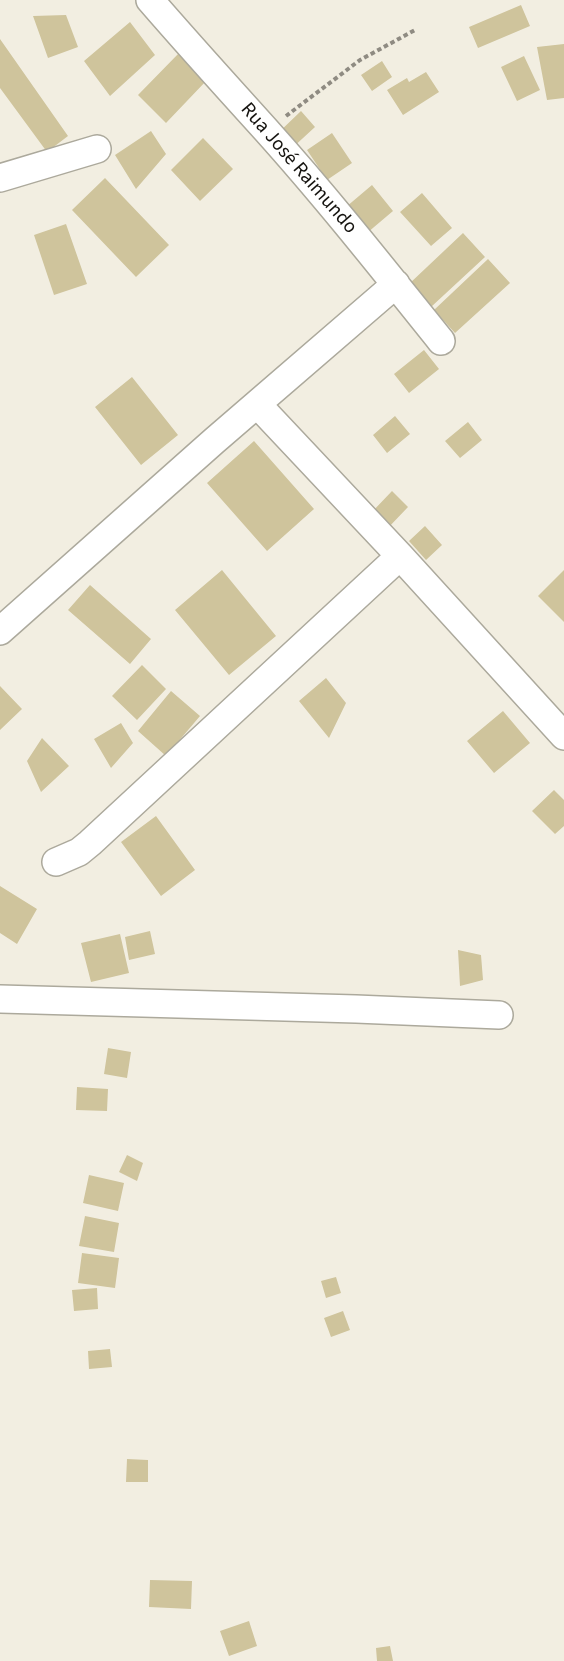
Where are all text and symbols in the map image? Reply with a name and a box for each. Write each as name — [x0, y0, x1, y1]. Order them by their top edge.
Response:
street label: Rua José Raimundo — [235, 99, 361, 239]

